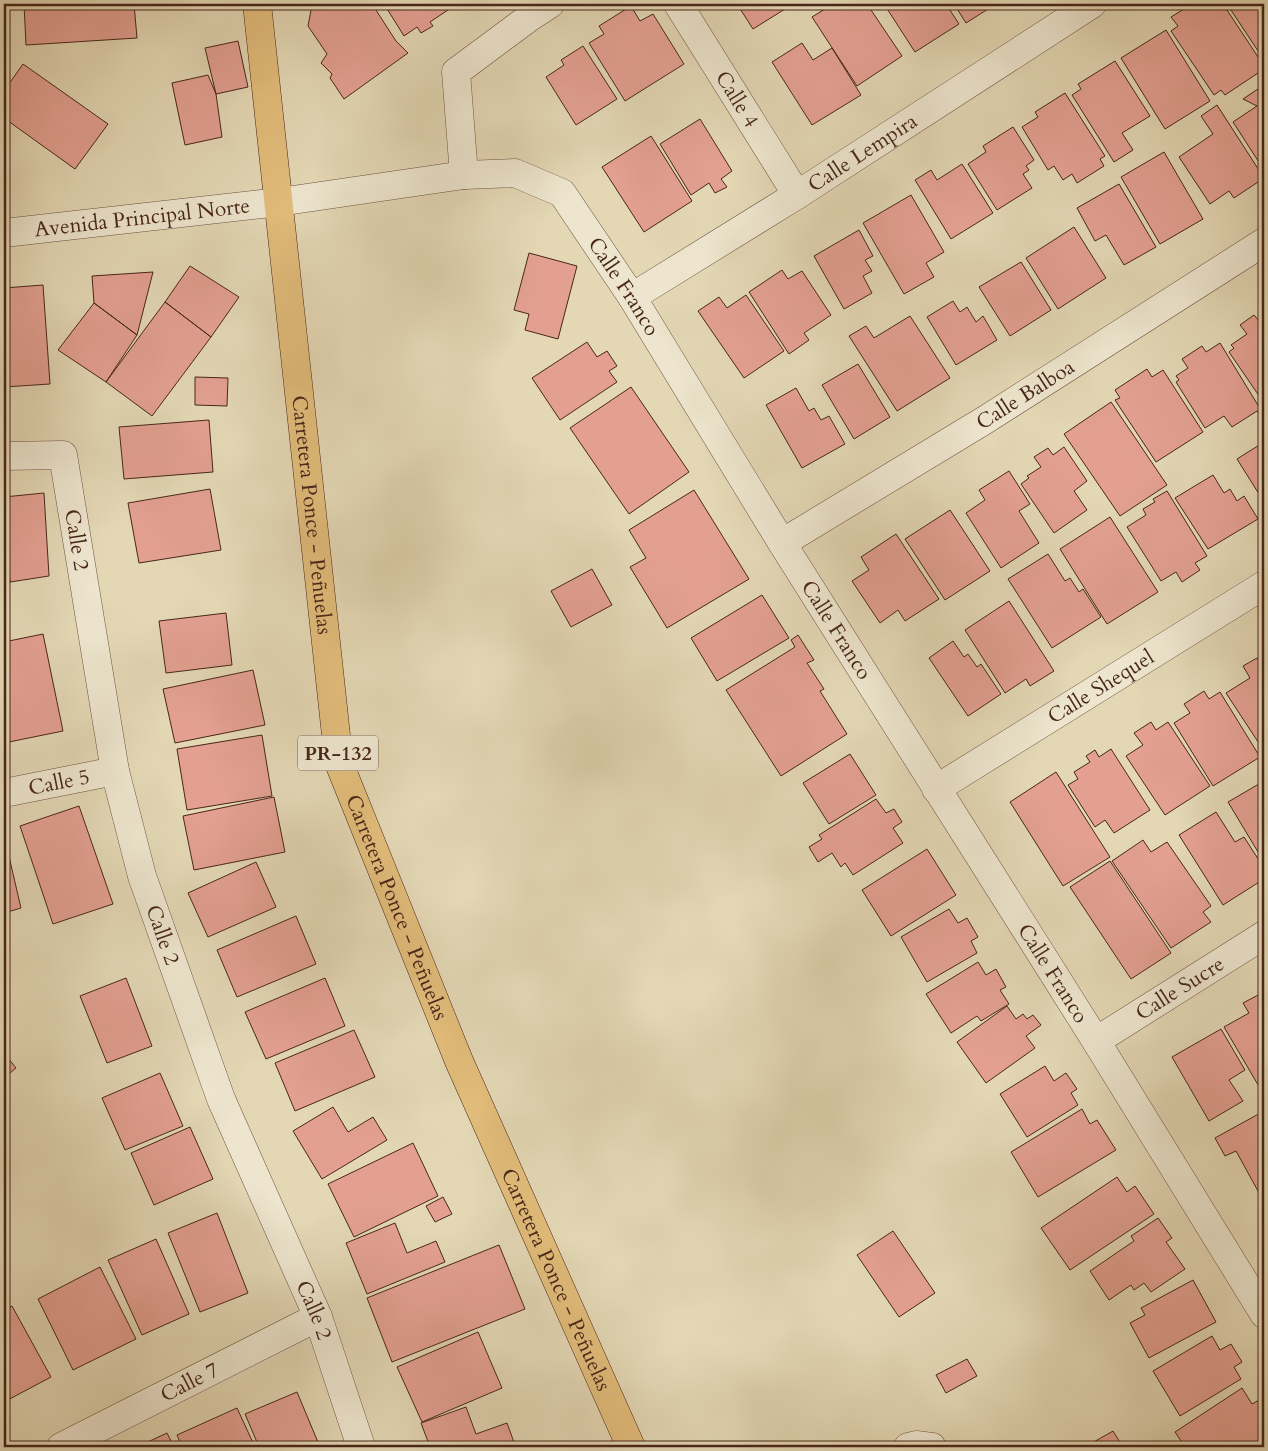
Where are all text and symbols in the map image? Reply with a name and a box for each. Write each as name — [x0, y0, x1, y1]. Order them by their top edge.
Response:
street label: Calle 4 — [709, 65, 766, 133]
street label: Calle Lempira — [802, 106, 923, 199]
street label: Avenida Principal Norte — [33, 191, 251, 244]
street label: Calle Franco — [581, 231, 667, 341]
street label: Calle Balboa — [971, 352, 1080, 437]
street label: Carretera Ponce - Peñuelas — [285, 394, 340, 636]
street label: Calle 2 — [58, 507, 96, 573]
street label: Calle Franco — [794, 575, 879, 685]
street label: Calle Shequel — [1042, 642, 1159, 731]
road number: PR-132 — [298, 736, 378, 770]
street label: Calle 5 — [26, 762, 92, 802]
street label: Carretera Ponce - Peñuelas — [339, 790, 455, 1024]
street label: Calle 2 — [139, 901, 187, 969]
street label: Calle Franco — [1011, 918, 1096, 1029]
street label: Calle Sucre — [1130, 949, 1230, 1027]
street label: Carretera Ponce - Peñuelas — [494, 1164, 619, 1395]
street label: Calle 2 — [289, 1276, 339, 1344]
street label: Calle 7 — [155, 1355, 224, 1409]

